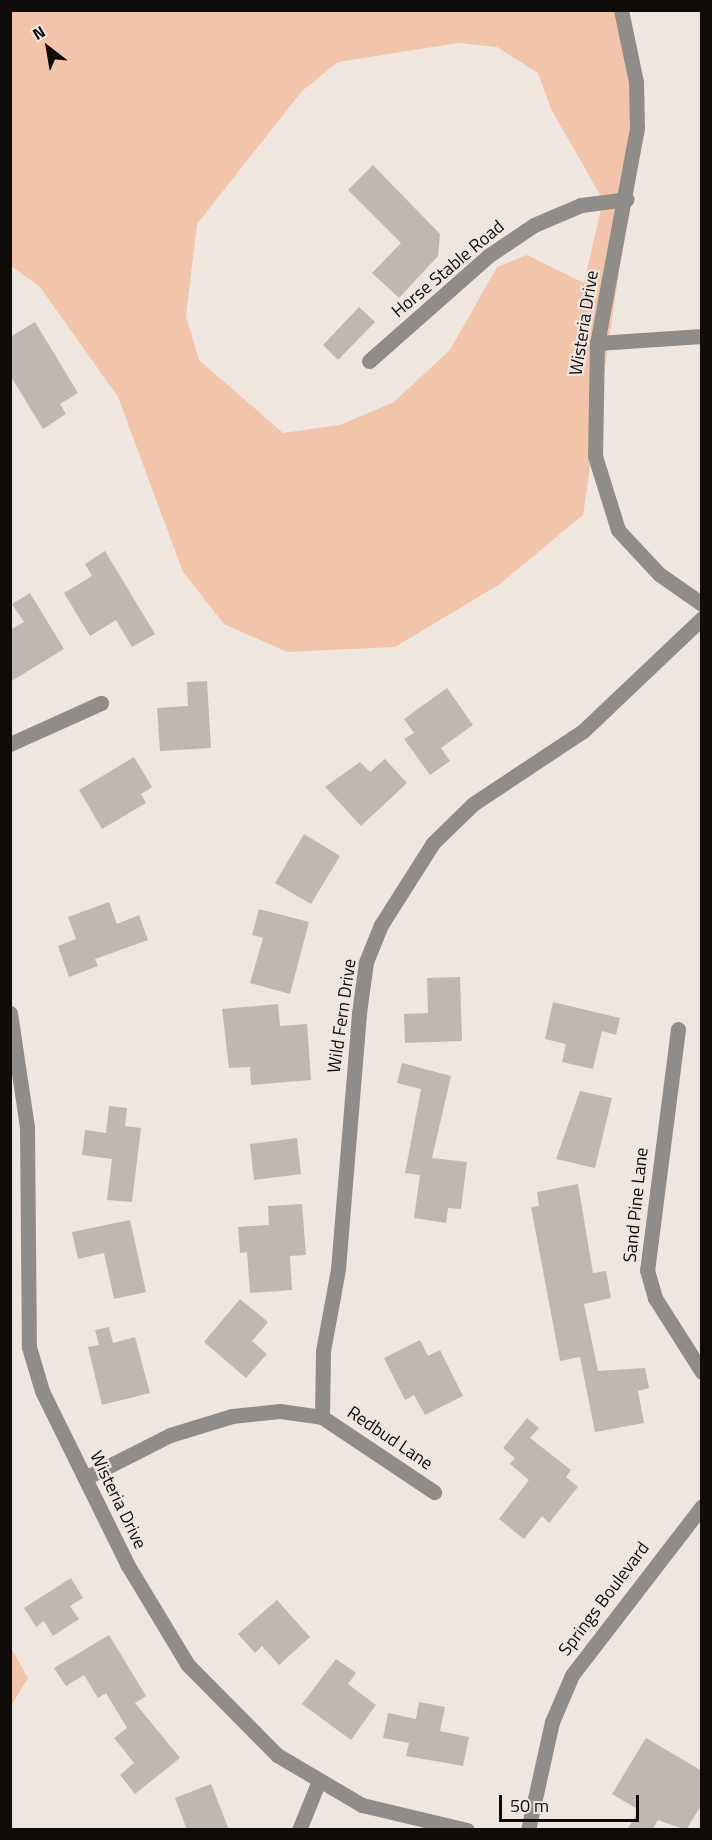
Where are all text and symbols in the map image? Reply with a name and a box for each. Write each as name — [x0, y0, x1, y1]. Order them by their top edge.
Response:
north arrow — [18, 18, 78, 78]
text: N — [28, 19, 50, 46]
street label: Horse Stable Road — [388, 216, 508, 322]
street label: Wisteria Drive — [565, 269, 603, 377]
street label: Wild Fern Drive — [323, 958, 361, 1074]
street label: Sand Pine Lane — [619, 1146, 653, 1264]
street label: Redbud Lane — [343, 1402, 437, 1474]
street label: Wisteria Drive — [85, 1448, 151, 1552]
street label: Springs Boulevard — [554, 1538, 654, 1660]
scale bar — [502, 1783, 642, 1821]
text: 50 m — [510, 1792, 549, 1819]

